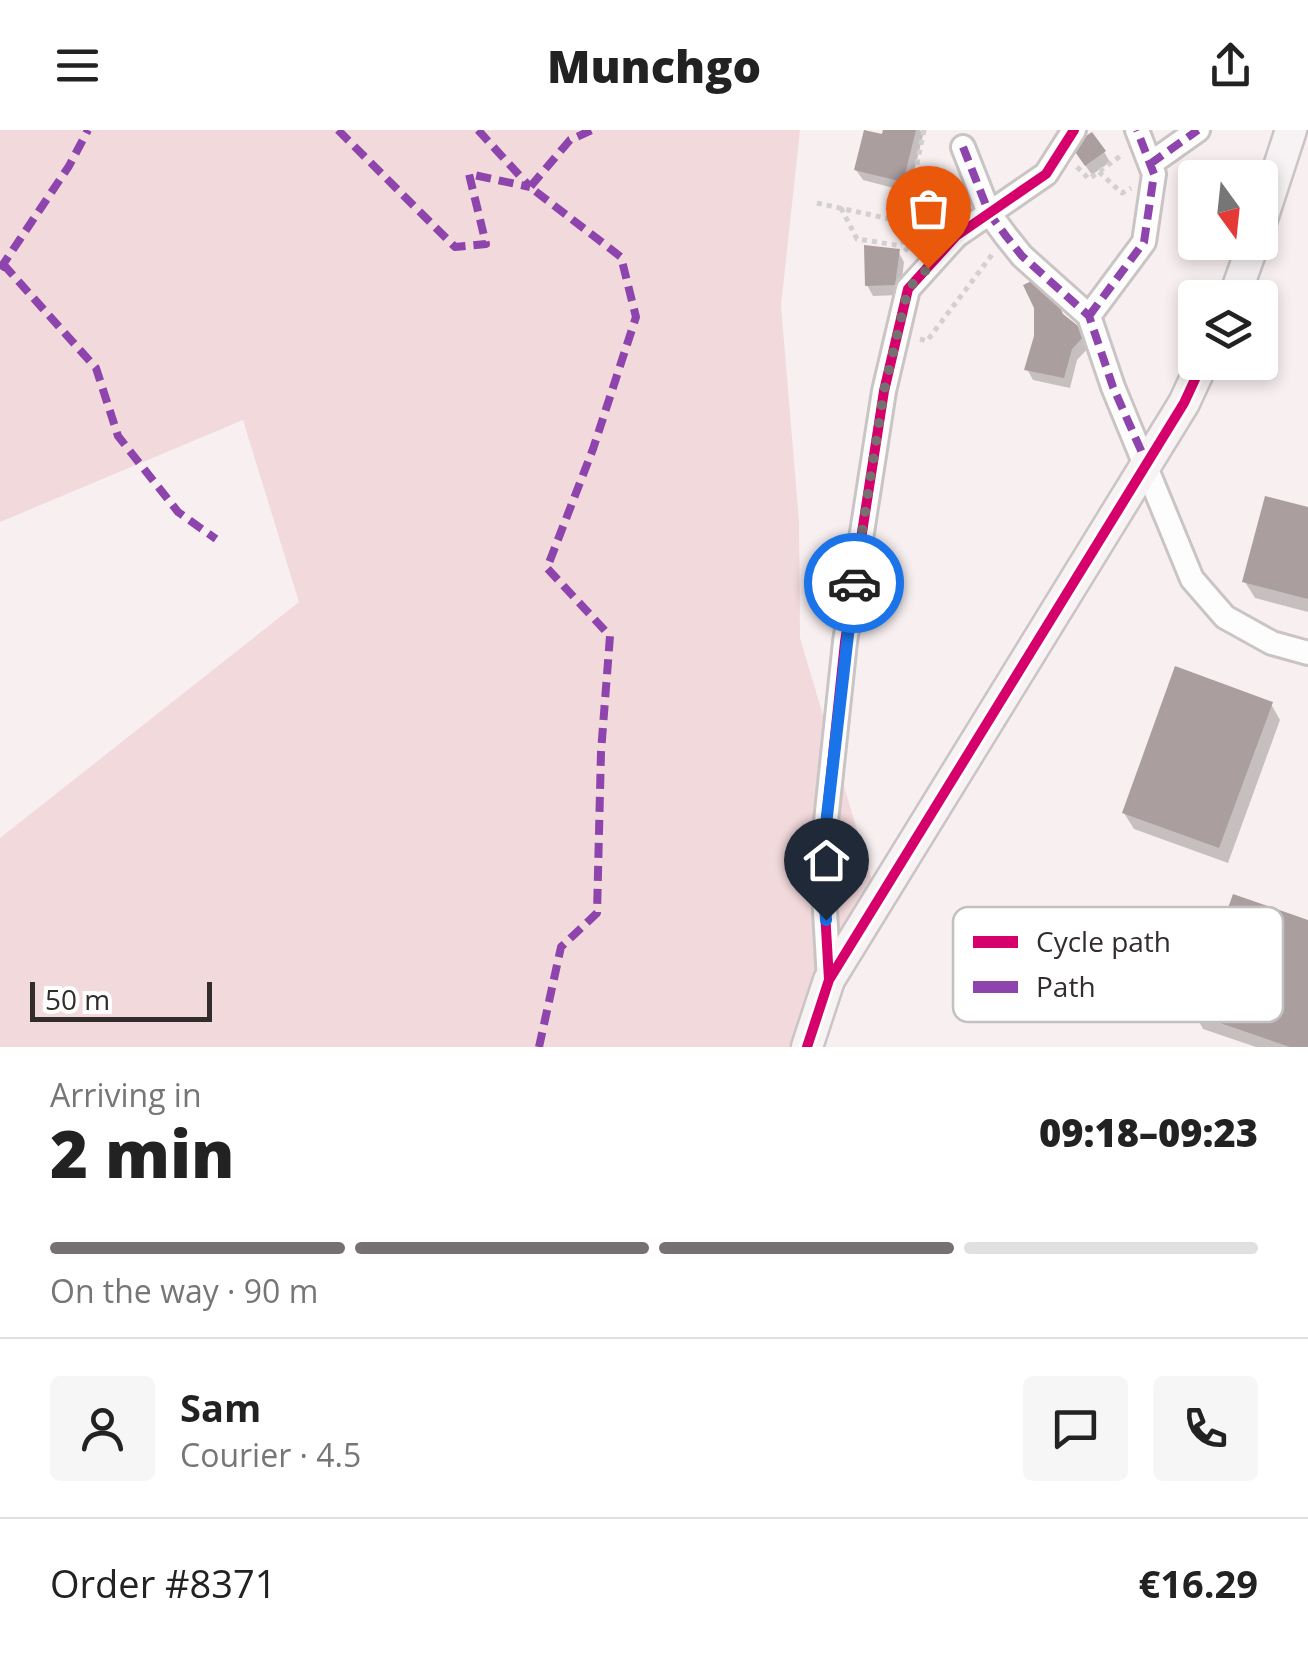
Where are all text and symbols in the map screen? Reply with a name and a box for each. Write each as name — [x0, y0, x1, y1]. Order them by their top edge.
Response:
text: Munchgo — [547, 35, 761, 96]
icon: menu — [50, 38, 105, 93]
icon: share — [1203, 38, 1258, 93]
north arrow — [1178, 160, 1278, 260]
map controls — [1178, 160, 1278, 380]
pin — [886, 166, 971, 269]
icon: bag — [901, 181, 956, 236]
button: layers — [1178, 280, 1278, 380]
courier — [804, 533, 904, 633]
icon: car — [827, 556, 882, 611]
pin — [784, 818, 869, 921]
icon: home — [799, 833, 854, 888]
legend — [953, 907, 1283, 1022]
text: Cycle path — [1036, 922, 1171, 960]
text: Path — [1036, 967, 1096, 1005]
scale bar — [30, 977, 212, 1021]
text: 50 m — [45, 980, 110, 1018]
text: Arriving in — [50, 1073, 202, 1116]
text: 09:18–09:23 — [1039, 1106, 1258, 1158]
text: 2 min — [50, 1109, 235, 1197]
text: On the way · 90 m — [50, 1269, 318, 1312]
button: person — [50, 1376, 155, 1481]
button: chat — [1023, 1376, 1128, 1481]
button: phone — [1153, 1376, 1258, 1481]
text: Sam — [180, 1381, 261, 1433]
text: Courier · 4.5 — [180, 1433, 361, 1476]
text: Order #8371 — [50, 1557, 277, 1609]
text: €16.29 — [1139, 1557, 1258, 1609]

